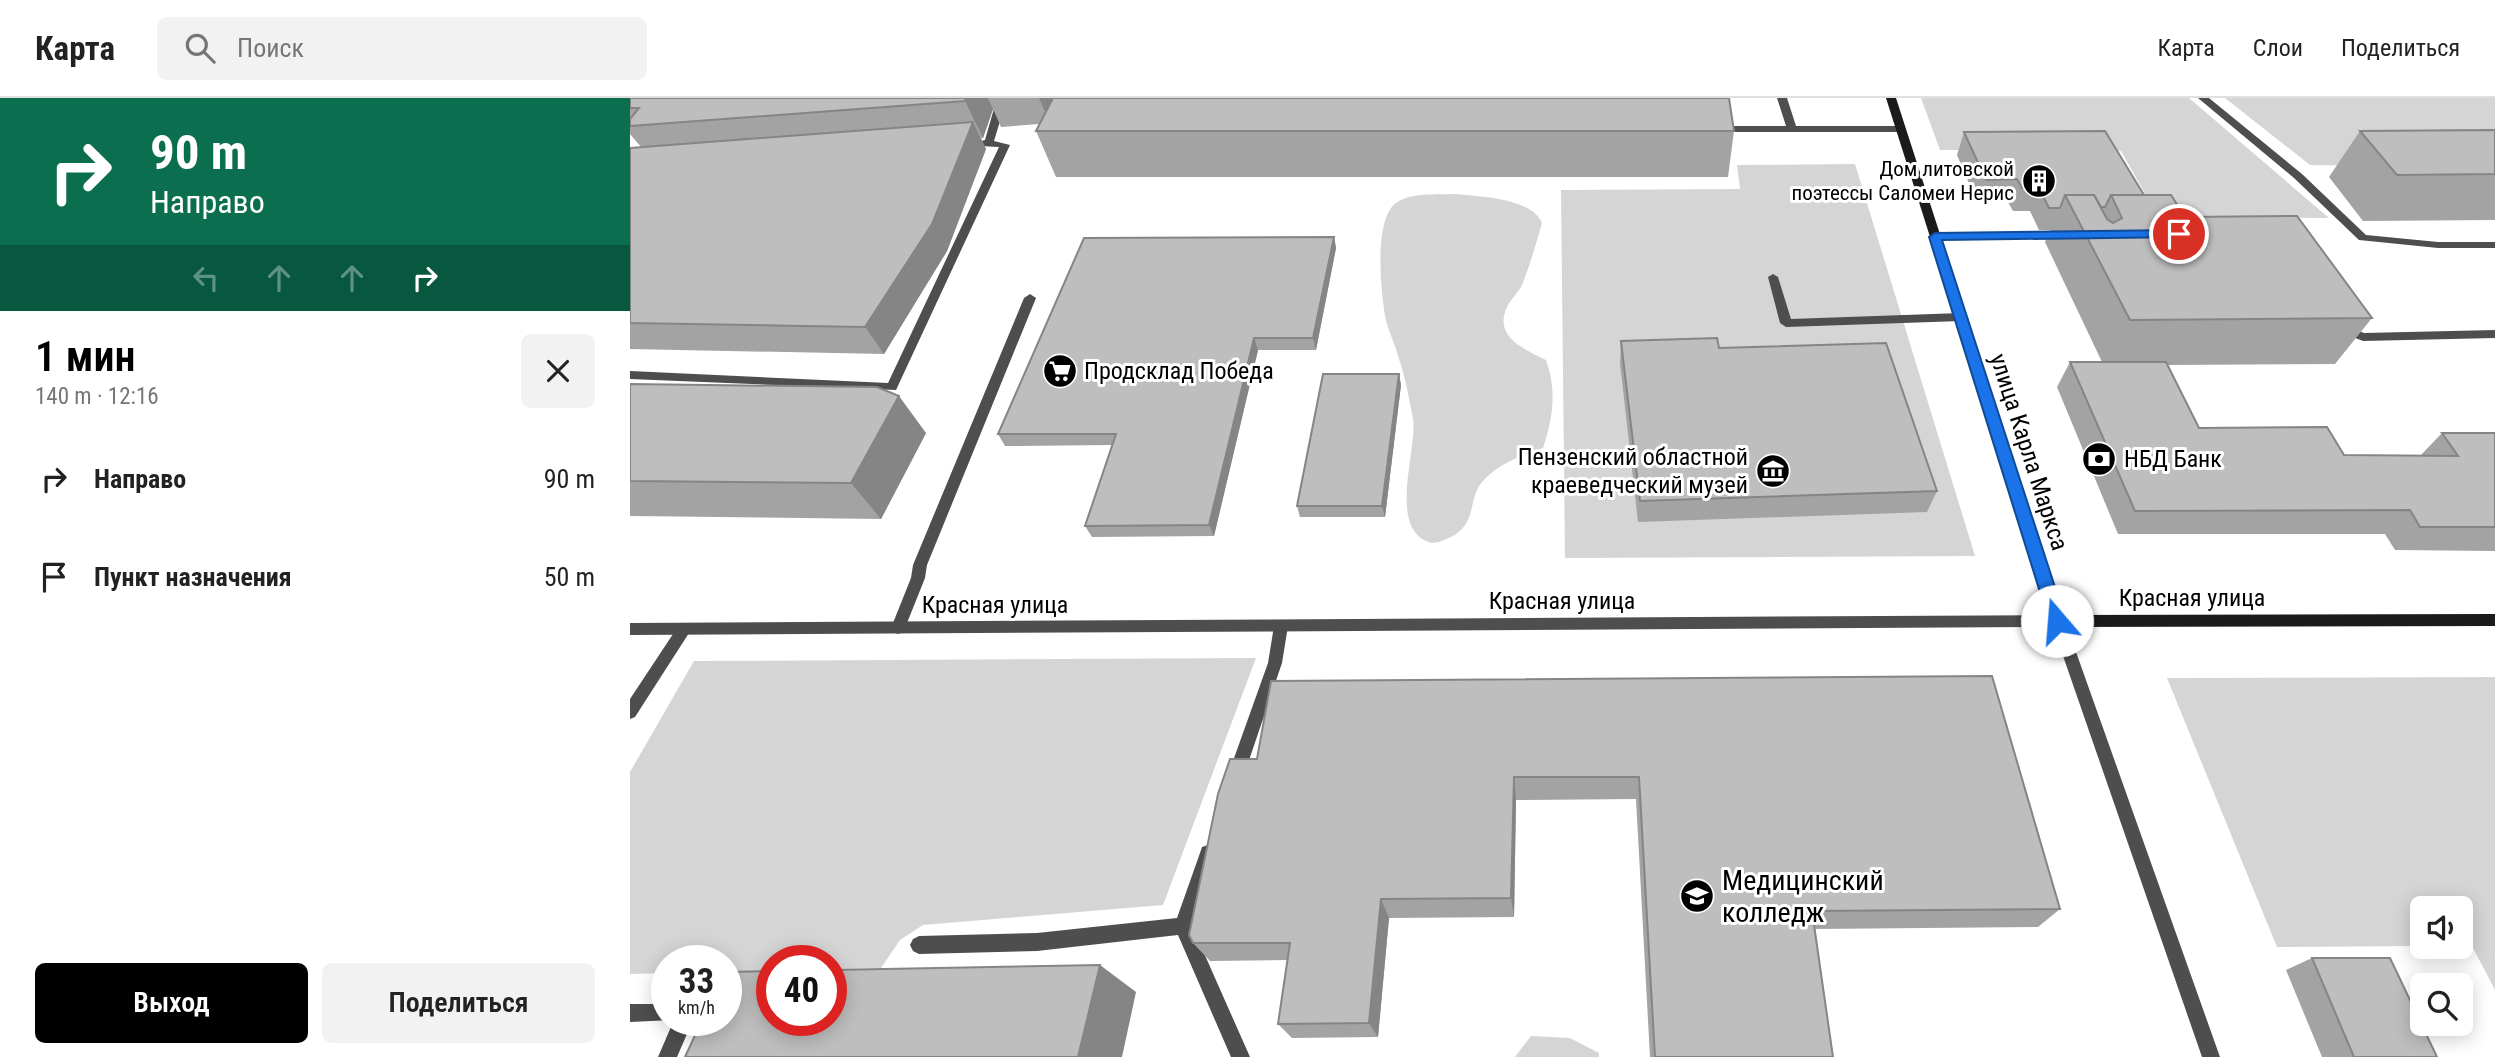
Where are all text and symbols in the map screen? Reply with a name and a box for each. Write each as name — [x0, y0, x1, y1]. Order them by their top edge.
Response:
search box — [157, 17, 647, 80]
text: Карта — [35, 29, 115, 68]
icon: search — [181, 29, 219, 67]
text: Поиск — [237, 33, 304, 63]
text: Карта — [2157, 34, 2215, 62]
text: Слои — [2253, 34, 2303, 62]
text: Поделиться — [2341, 34, 2460, 62]
text: 90 m — [150, 124, 247, 181]
icon: right — [35, 126, 126, 217]
place label: Дом литовской поэтессы Саломеи Нерис — [1791, 157, 2014, 205]
building icon: Дом литовской поэтессы Саломеи Нерис — [2020, 162, 2058, 200]
text: Направо — [150, 183, 265, 221]
pin — [2149, 204, 2209, 264]
icon: arrive — [2160, 215, 2198, 253]
icon: left — [187, 259, 225, 297]
icon: ahead — [260, 259, 298, 297]
icon: ahead — [333, 259, 371, 297]
icon: right — [406, 259, 444, 297]
text: 1 мин — [35, 332, 136, 381]
button: close — [521, 334, 595, 408]
street label: улица Карла Маркса — [1984, 350, 2074, 554]
supermarket icon: Продсклад Победа — [1041, 352, 1079, 390]
place label: Продсклад Победа — [1084, 357, 1274, 385]
text: 140 m · 12:16 — [35, 383, 159, 410]
bank icon: НБД Банк — [2080, 440, 2118, 478]
place label: Пензенский областной краеведческий музей — [1518, 443, 1748, 499]
place label: НБД Банк — [2124, 445, 2222, 473]
museum icon: Пензенский областной краеведческий музей — [1754, 452, 1792, 490]
icon: right — [35, 460, 73, 498]
text: Направо — [94, 464, 186, 494]
text: 90 m — [544, 464, 595, 494]
icon: arrive — [35, 558, 73, 596]
text: Пункт назначения — [94, 562, 292, 592]
text: 50 m — [544, 562, 595, 592]
position arrow — [2020, 584, 2094, 658]
street label: Красная улица — [2119, 584, 2265, 612]
street label: Красная улица — [1489, 587, 1635, 615]
street label: Красная улица — [922, 591, 1068, 619]
place label: Медицинский колледж — [1722, 864, 1884, 929]
school or university icon: Медицинский колледж — [1678, 877, 1716, 915]
map controls — [2410, 896, 2473, 1036]
button: sound — [2410, 896, 2473, 959]
speed limit sign: 40 — [756, 945, 847, 1036]
text: 33 — [679, 961, 714, 1002]
button: Выход — [35, 963, 308, 1043]
button: Поделиться — [322, 963, 595, 1043]
button: search — [2410, 973, 2473, 1036]
text: km/h — [678, 997, 715, 1018]

